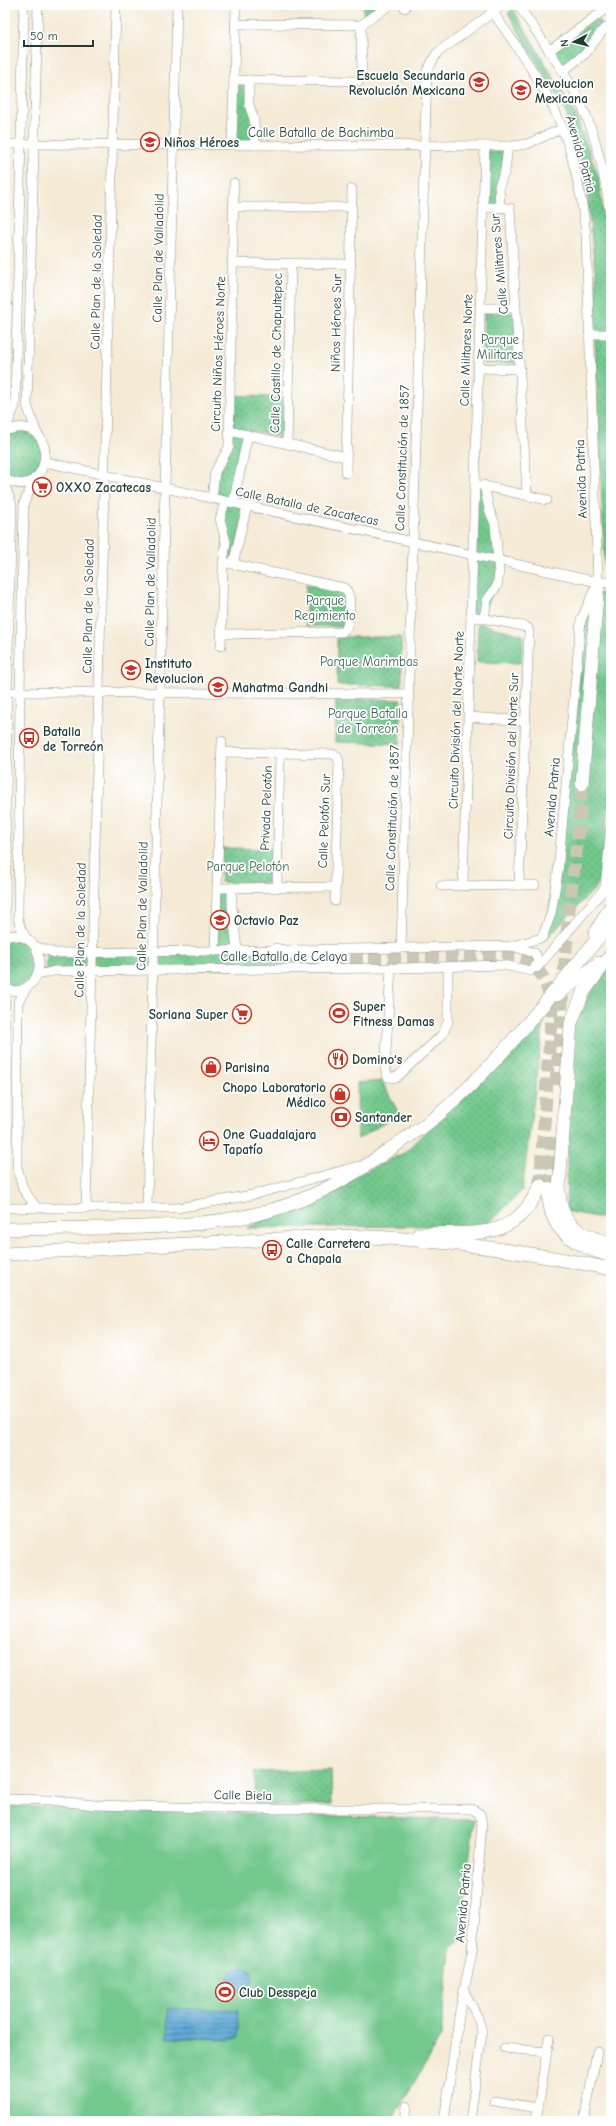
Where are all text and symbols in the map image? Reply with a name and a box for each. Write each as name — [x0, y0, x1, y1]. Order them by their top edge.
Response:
scale bar — [24, 22, 93, 48]
north arrow — [554, 22, 594, 62]
text: 50 m — [30, 29, 58, 43]
text: N — [558, 39, 571, 48]
place label: Escuela Secundaria Revolución Mexicana — [349, 68, 465, 98]
school or university icon: Escuela Secundaria Revolución Mexicana — [468, 71, 490, 93]
place label: Revolucion Mexicana — [535, 76, 594, 106]
school or university icon: Revolucion Mexicana — [510, 79, 532, 101]
street label: Avenida Patria — [563, 114, 599, 194]
street label: Calle Batalla de Bachimba — [248, 125, 394, 140]
school or university icon: Niños Héroes — [139, 131, 161, 153]
place label: Niños Héroes — [164, 135, 239, 150]
street label: Calle Plan de Valladolid — [149, 193, 167, 323]
street label: Calle Militares Sur — [487, 212, 511, 315]
street label: Calle Plan de la Soledad — [87, 214, 105, 350]
street label: Calle Castillo de Chapultepec — [267, 273, 285, 433]
street label: Niños Héroes Sur — [328, 273, 344, 372]
street label: Circuito Niños Héroes Norte — [208, 275, 228, 432]
street label: Calle Militares Norte — [457, 293, 475, 407]
park label: Parque Militares — [477, 332, 523, 362]
street label: Calle Constitución de 1857 — [392, 385, 412, 531]
street label: Avenida Patria — [572, 439, 590, 519]
supermarket icon: OXXO Zacatecas — [31, 476, 53, 498]
place label: OXXO Zacatecas — [56, 480, 151, 495]
street label: Calle Batalla de Zacatecas — [234, 483, 380, 529]
street label: Calle Plan de Valladolid — [141, 517, 159, 647]
street label: Calle Plan de la Soledad — [79, 538, 97, 674]
park label: Parque Regimiento — [294, 593, 356, 623]
street label: Circuito División del Norte Norte — [445, 630, 467, 809]
park label: Parque Marimbas — [320, 654, 418, 669]
place label: Instituto Revolucion — [145, 656, 204, 686]
school or university icon: Instituto Revolucion — [120, 659, 142, 681]
street label: Circuito División del Norte Sur — [501, 672, 521, 840]
school or university icon: Mahatma Gandhi — [207, 676, 229, 698]
place label: Mahatma Gandhi — [232, 680, 328, 695]
park label: Parque Batalla de Torreón — [328, 706, 408, 736]
place label: Batalla de Torreón — [43, 724, 104, 754]
bus stop icon: Batalla de Torreón — [18, 727, 40, 749]
street label: Calle Constitución de 1857 — [382, 745, 402, 891]
street label: Avenida Patria — [541, 757, 563, 837]
street label: Privada Pelotón — [257, 765, 275, 851]
street label: Calle Pelotón Sur — [315, 773, 333, 869]
street label: Calle Plan de Valladolid — [133, 841, 151, 971]
park label: Parque Pelotón — [207, 859, 289, 874]
street label: Calle Plan de la Soledad — [71, 862, 89, 998]
school or university icon: Octavio Paz — [209, 909, 231, 931]
place label: Octavio Paz — [234, 913, 299, 928]
street label: Calle Batalla de Celaya — [221, 949, 347, 964]
place label: Super Fitness Damas — [353, 999, 435, 1029]
sports icon: Super Fitness Damas — [328, 1002, 350, 1024]
supermarket icon: Soriana Super — [231, 1003, 253, 1025]
place label: Soriana Super — [149, 1007, 229, 1022]
restaurant icon: Domino's — [327, 1048, 349, 1070]
place label: Domino's — [352, 1052, 403, 1067]
shop icon: Parisina — [200, 1056, 222, 1078]
place label: Parisina — [225, 1060, 270, 1075]
place label: Chopo Laboratorio Médico — [222, 1080, 326, 1110]
shop icon: Chopo Laboratorio Médico — [329, 1083, 351, 1105]
bank icon: Santander — [330, 1106, 352, 1128]
place label: Santander — [355, 1110, 413, 1125]
place label: One Guadalajara Tapatío — [223, 1127, 316, 1157]
hotel icon: One Guadalajara Tapatío — [198, 1130, 220, 1152]
place label: Calle Carretera a Chapala — [286, 1236, 370, 1266]
bus stop icon: Calle Carretera a Chapala — [261, 1239, 283, 1261]
street label: Calle Biela — [214, 1787, 272, 1803]
street label: Avenida Patria — [452, 1863, 474, 1943]
sports icon: Club Desspeja — [214, 1981, 236, 2003]
place label: Club Desspeja — [239, 1985, 317, 2000]

